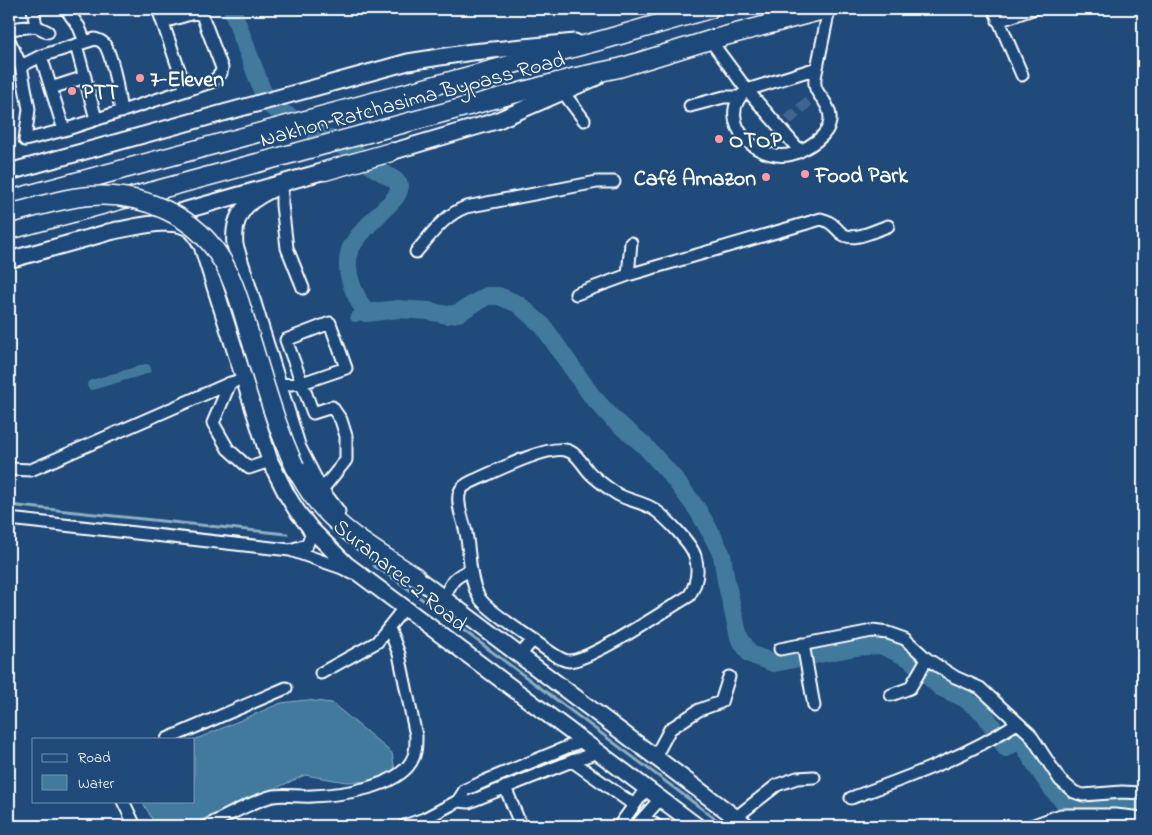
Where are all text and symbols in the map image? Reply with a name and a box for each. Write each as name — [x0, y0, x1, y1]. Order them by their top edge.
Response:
street label: Nakhon Ratchasima Bypass Road — [257, 45, 569, 158]
place label: 7-Eleven — [150, 65, 224, 97]
marker: 7-Eleven — [134, 72, 146, 84]
place label: PTT — [82, 78, 119, 110]
marker: PTT — [66, 85, 78, 97]
place label: OTOP — [729, 126, 783, 158]
marker: OTOP — [713, 133, 725, 145]
place label: Food Park — [814, 161, 909, 193]
place label: Café Amazon — [634, 164, 756, 196]
marker: Food Park — [799, 168, 811, 180]
marker: Café Amazon — [760, 171, 772, 183]
street label: Suranaree 2 Road — [325, 512, 473, 640]
legend — [32, 738, 195, 802]
text: Road — [78, 747, 111, 769]
text: Water — [78, 773, 114, 795]

